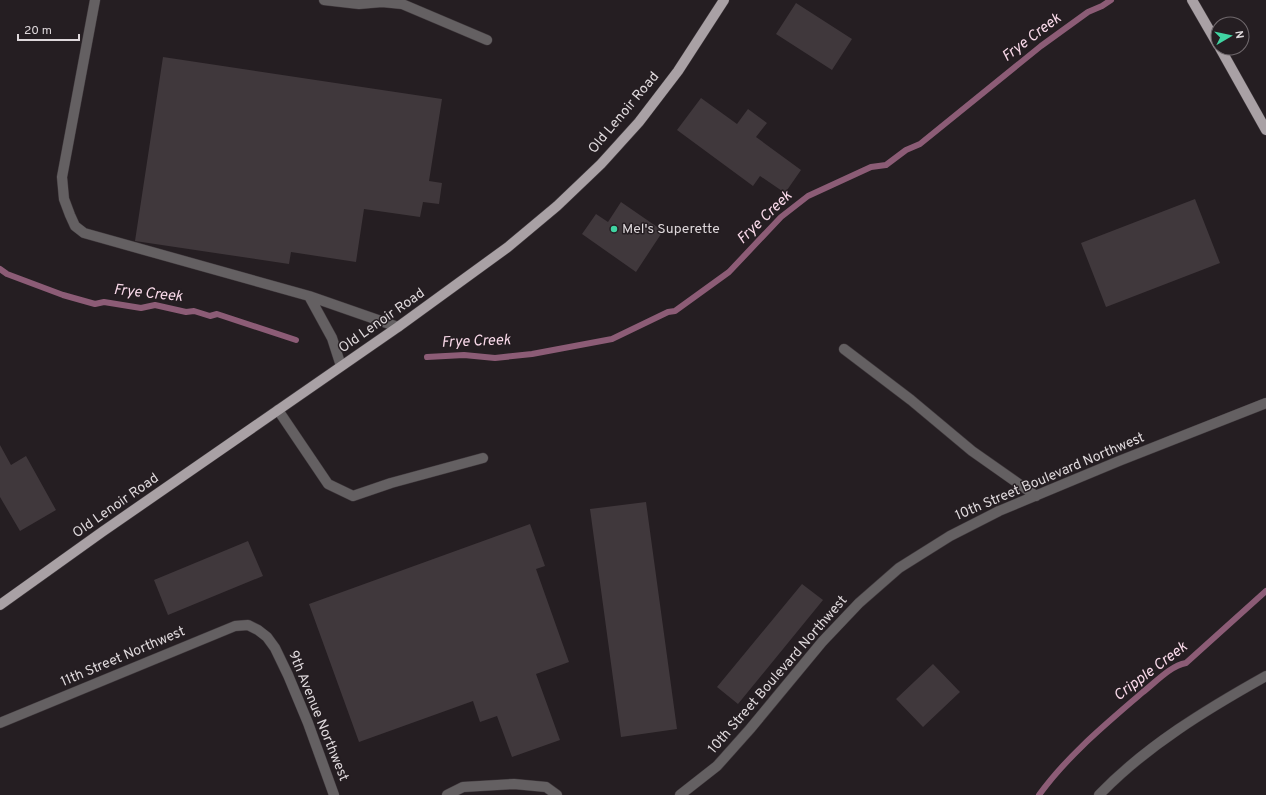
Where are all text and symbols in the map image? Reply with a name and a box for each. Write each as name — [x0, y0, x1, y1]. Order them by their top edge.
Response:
water label: Frye Creek — [999, 9, 1066, 66]
scale bar — [18, 16, 79, 42]
north arrow — [1210, 16, 1250, 56]
text: 20 m — [24, 23, 52, 39]
text: N — [1231, 30, 1246, 40]
street label: Old Lenoir Road — [585, 69, 663, 157]
water label: Frye Creek — [733, 187, 797, 249]
place label: Mel's Superette — [622, 221, 720, 238]
marker: Mel's Superette — [609, 224, 619, 234]
water label: Frye Creek — [113, 281, 184, 307]
street label: Old Lenoir Road — [336, 285, 428, 357]
water label: Frye Creek — [441, 331, 511, 353]
street label: 10th Street Boulevard Northwest — [953, 429, 1147, 525]
street label: Old Lenoir Road — [70, 470, 162, 542]
street label: 10th Street Boulevard Northwest — [705, 592, 851, 758]
street label: 11th Street Northwest — [58, 623, 188, 691]
water label: Cripple Creek — [1110, 638, 1192, 706]
street label: 9th Avenue Northwest — [284, 648, 352, 784]

